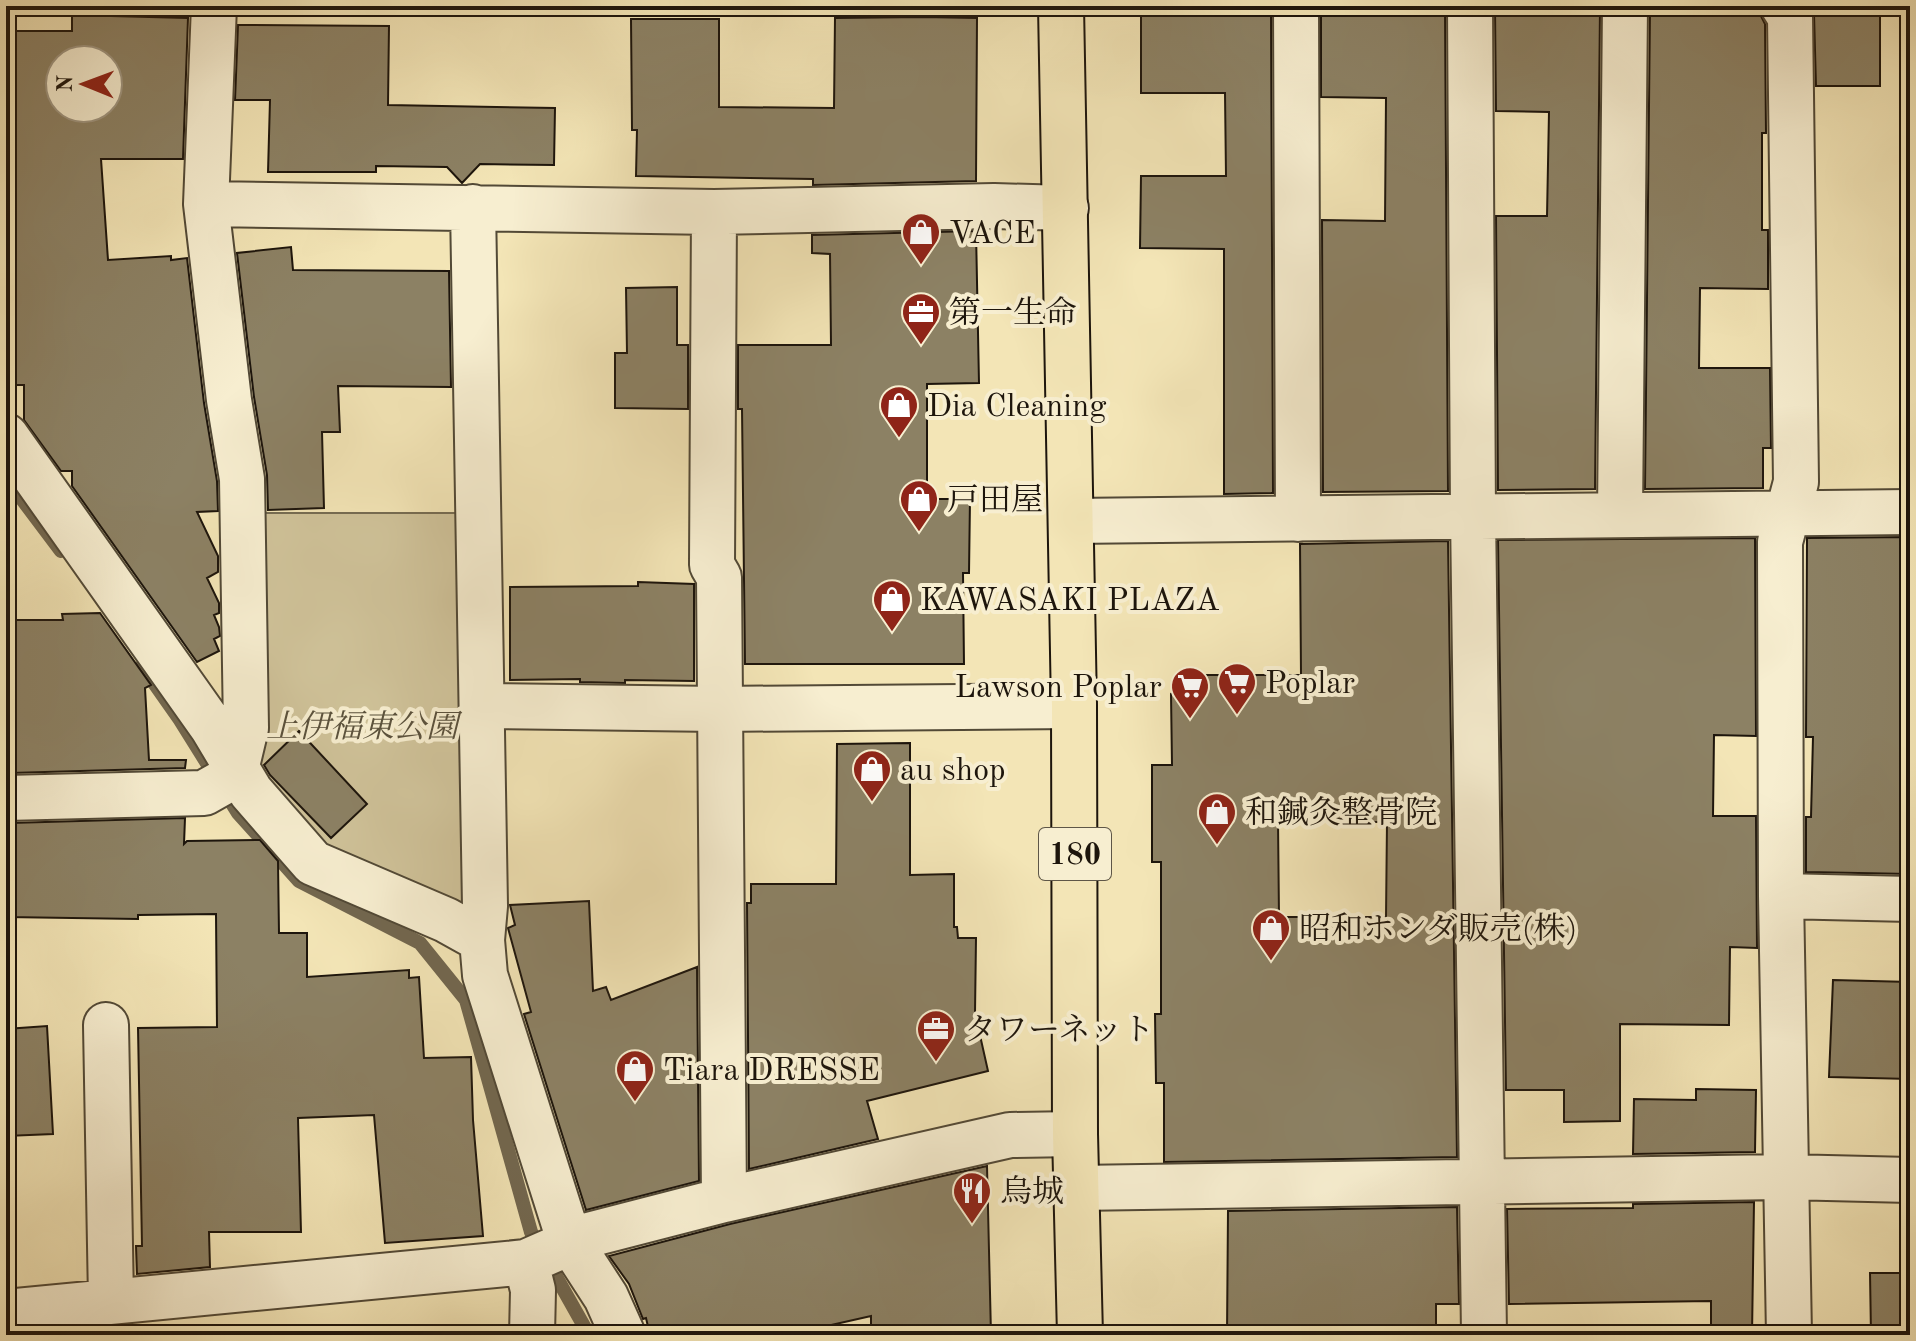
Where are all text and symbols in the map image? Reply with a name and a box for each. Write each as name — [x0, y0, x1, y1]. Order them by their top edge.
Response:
north arrow — [44, 44, 124, 124]
text: N — [55, 75, 77, 92]
shop icon: VACE — [900, 211, 942, 266]
place label: VACE — [949, 219, 1036, 251]
office icon: 第一生命 — [900, 291, 942, 346]
place label: 第一生命 — [949, 296, 1077, 331]
shop icon: Dia Cleaning — [878, 384, 920, 439]
place label: Dia Cleaning — [927, 392, 1106, 424]
shop icon: 戸田屋 — [898, 478, 940, 533]
place label: 戸田屋 — [947, 483, 1043, 518]
shop icon: KAWASAKI PLAZA — [871, 578, 913, 633]
place label: KAWASAKI PLAZA — [920, 586, 1220, 618]
supermarket icon: Poplar — [1216, 661, 1258, 716]
supermarket icon: Lawson Poplar — [1169, 665, 1211, 720]
place label: Poplar — [1265, 669, 1355, 701]
place label: Lawson Poplar — [955, 673, 1162, 705]
park label: 上伊福東公園 — [266, 710, 463, 745]
shop icon: au shop — [851, 748, 893, 803]
place label: au shop — [900, 756, 1006, 788]
shop icon: 和鍼灸整骨院 — [1196, 791, 1238, 846]
place label: 和鍼灸整骨院 — [1245, 796, 1437, 831]
road number: 180 — [1039, 828, 1111, 880]
shop icon: 昭和ホンダ販売(株) — [1250, 907, 1292, 962]
place label: 昭和ホンダ販売(株) — [1299, 912, 1577, 947]
office icon: タワーネット — [915, 1008, 957, 1063]
place label: タワーネット — [964, 1013, 1154, 1048]
shop icon: Tiara DRESSE — [614, 1048, 656, 1103]
place label: Tiara DRESSE — [663, 1056, 880, 1088]
restaurant icon: 烏城 — [951, 1170, 993, 1225]
place label: 烏城 — [1000, 1175, 1064, 1210]

